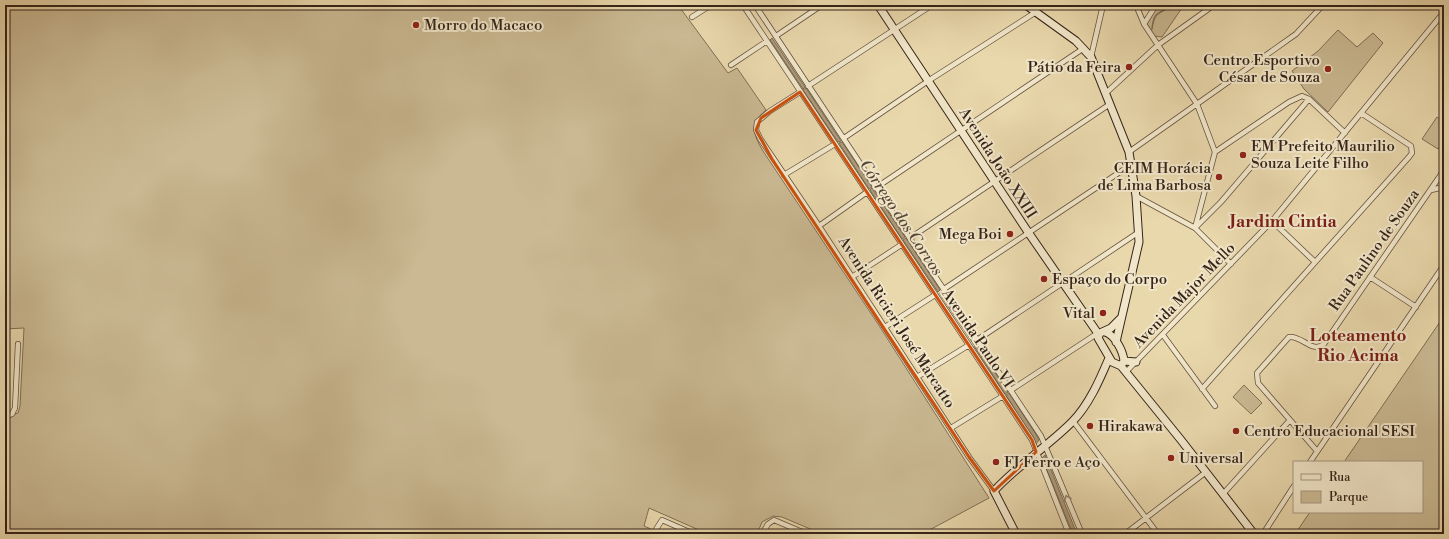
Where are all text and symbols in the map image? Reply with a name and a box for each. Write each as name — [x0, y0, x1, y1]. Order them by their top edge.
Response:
place label: Morro do Macaco — [424, 16, 542, 35]
marker: Morro do Macaco — [411, 20, 421, 30]
place label: Centro Esportivo César de Souza — [1203, 51, 1320, 87]
place label: Pátio da Feira — [1028, 58, 1121, 77]
marker: Pátio da Feira — [1124, 62, 1134, 72]
marker: Centro Esportivo César de Souza — [1323, 64, 1333, 74]
street label: Avenida João XXIII — [954, 103, 1041, 223]
place label: EM Prefeito Maurilio Souza Leite Filho — [1251, 137, 1395, 173]
marker: EM Prefeito Maurilio Souza Leite Filho — [1238, 150, 1248, 160]
water label: Córrego dos Corvos — [855, 156, 947, 279]
place label: CEIM Horácia de Lima Barbosa — [1097, 159, 1211, 195]
marker: CEIM Horácia de Lima Barbosa — [1214, 172, 1224, 182]
street label: Rua Paulino de Souza — [1325, 185, 1424, 315]
district label: Jardim Cintia — [1227, 211, 1337, 233]
place label: Mega Boi — [939, 225, 1002, 244]
marker: Mega Boi — [1005, 229, 1015, 239]
street label: Avenida Ricieri José Marcatto — [833, 232, 959, 412]
street label: Avenida Major Mello — [1128, 239, 1240, 353]
place label: Espaço do Corpo — [1052, 270, 1167, 289]
marker: Espaço do Corpo — [1039, 274, 1049, 284]
street label: Avenida Paulo VI — [937, 284, 1018, 392]
place label: Vital — [1062, 304, 1096, 323]
marker: Vital — [1098, 308, 1108, 318]
district label: Loteamento Rio Acima — [1309, 325, 1407, 367]
place label: Hirakawa — [1098, 417, 1163, 436]
marker: Hirakawa — [1085, 421, 1095, 431]
place label: Centro Educacional SESI — [1244, 422, 1415, 441]
marker: Centro Educacional SESI — [1231, 426, 1241, 436]
place label: Universal — [1179, 449, 1244, 468]
place label: FJ Ferro e Aço — [1004, 453, 1101, 472]
marker: Universal — [1166, 453, 1176, 463]
marker: FJ Ferro e Aço — [991, 457, 1001, 467]
legend — [1293, 461, 1423, 513]
text: Rua — [1329, 470, 1351, 485]
text: Parque — [1329, 490, 1368, 505]
one-way arrow — [1063, 494, 1071, 501]

